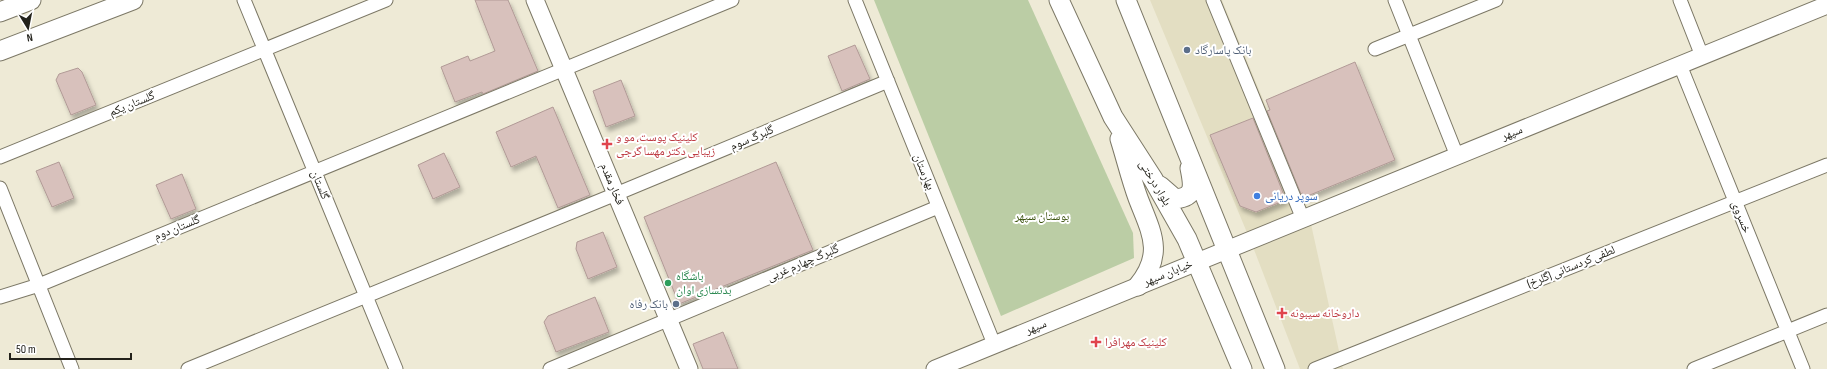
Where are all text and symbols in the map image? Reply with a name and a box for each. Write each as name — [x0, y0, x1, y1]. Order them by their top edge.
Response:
north arrow — [8, 8, 48, 48]
text: N — [26, 30, 34, 44]
place label: بانک پاسارگاد — [1195, 43, 1252, 58]
marker: بانک پاسارگاد — [1182, 45, 1192, 55]
street label: گلستان یکم — [107, 88, 157, 120]
street label: گلبرگ سوم — [728, 122, 776, 154]
street label: سپهر — [1498, 122, 1525, 144]
place label: کلینیک پوست، مو و زیبایی دکتر مهسا گرجی — [616, 130, 716, 159]
marker: کلینیک پوست، مو و زیبایی دکتر مهسا گرجی — [601, 138, 613, 150]
street label: بهارستان — [910, 152, 938, 192]
street label: بلوار درختی — [1135, 157, 1175, 209]
street label: فخار مقدم — [596, 161, 628, 207]
street label: گلستان — [307, 168, 333, 202]
place label: سوپر دریانی — [1265, 189, 1318, 204]
marker: سوپر دریانی — [1252, 191, 1262, 201]
street label: خسروی — [1728, 199, 1754, 236]
park label: بوستان سپهر — [1014, 209, 1069, 224]
street label: گلستان دوم — [152, 212, 202, 244]
street label: گلبرگ چهارم غربی — [765, 241, 841, 285]
street label: لطفی کردستانی (گلرخ) — [1525, 242, 1617, 292]
street label: خیابان سپهر — [1140, 256, 1195, 290]
place label: باشگاه بدنسازی اوان — [676, 269, 732, 298]
marker: باشگاه بدنسازی اوان — [663, 278, 673, 288]
place label: بانک رفاه — [630, 297, 668, 312]
marker: بانک رفاه — [671, 299, 681, 309]
place label: داروخانه سیبونه — [1290, 306, 1359, 321]
marker: داروخانه سیبونه — [1277, 308, 1287, 318]
street label: سپهر — [1022, 316, 1049, 338]
scale bar — [10, 335, 131, 361]
place label: کلینیک مهرافرا — [1105, 335, 1167, 350]
marker: کلینیک مهرافرا — [1090, 336, 1102, 348]
text: 50 m — [16, 342, 36, 357]

